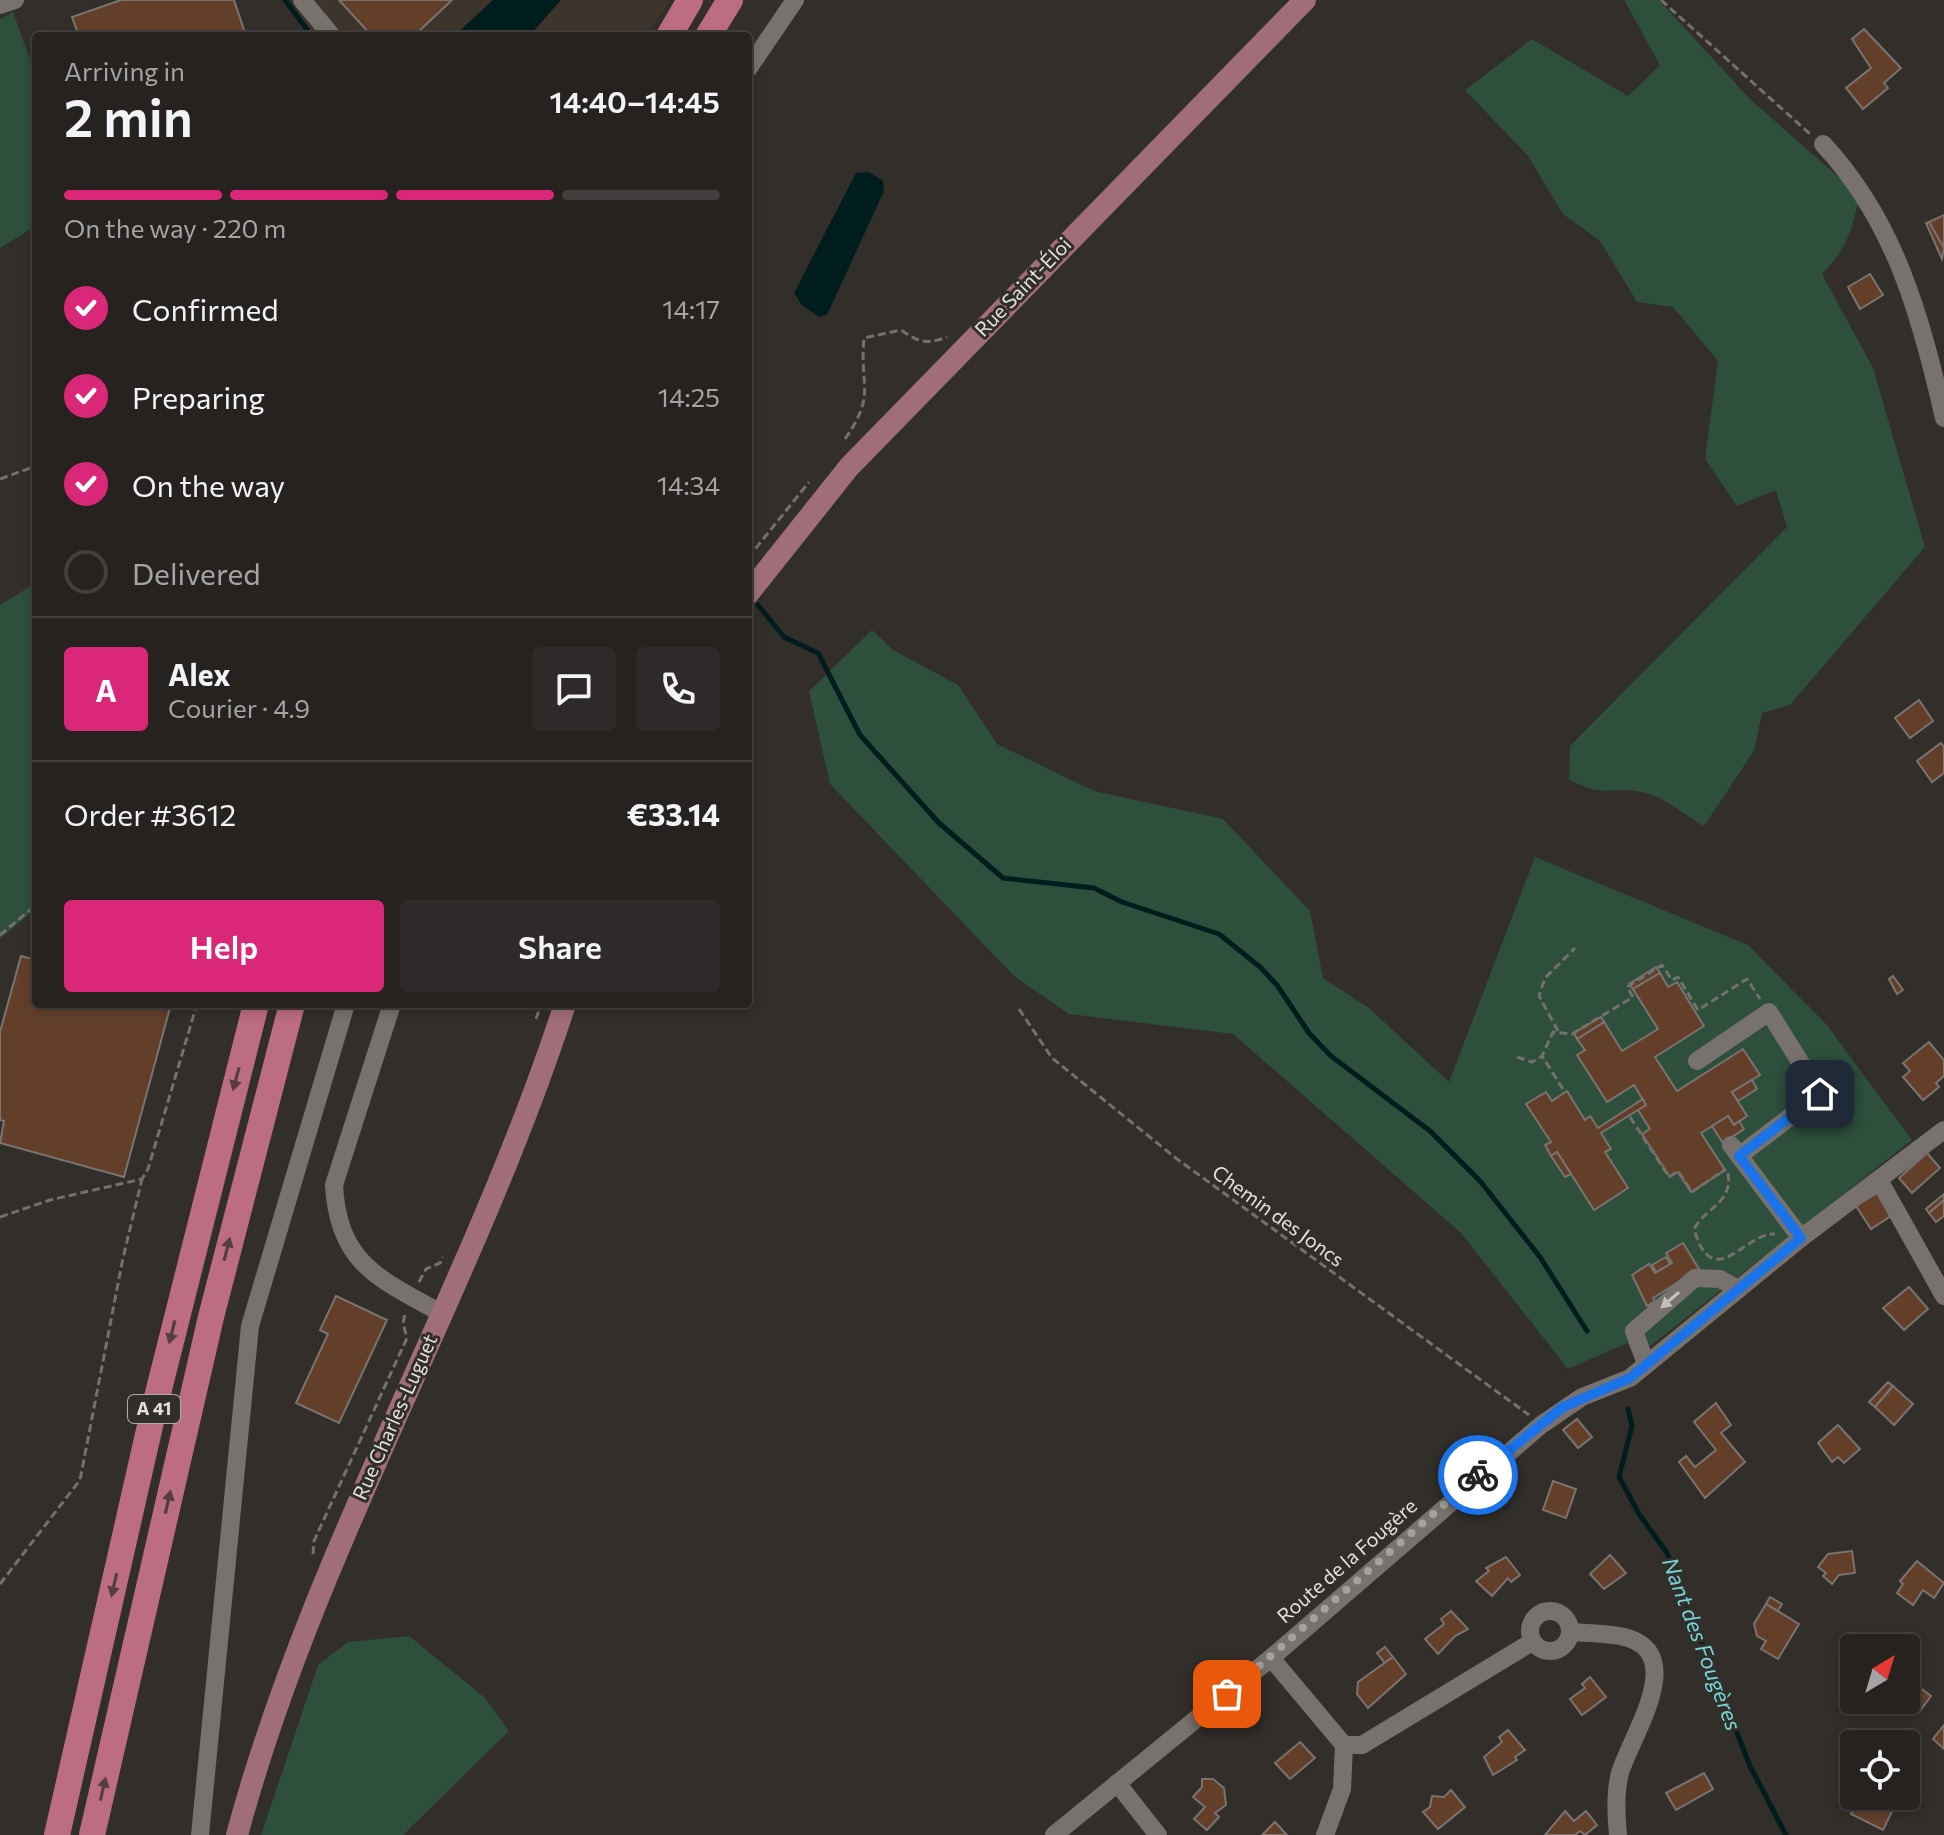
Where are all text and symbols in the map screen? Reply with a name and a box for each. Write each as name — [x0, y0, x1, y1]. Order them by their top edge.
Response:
text: Arriving in — [64, 55, 185, 86]
text: 14:40–14:45 — [550, 82, 720, 119]
text: 2 min — [64, 84, 193, 148]
text: On the way · 220 m — [64, 212, 286, 243]
street label: Rue Saint-Éloi — [969, 232, 1075, 341]
icon: check — [64, 286, 108, 330]
text: Confirmed — [132, 290, 279, 327]
text: 14:17 — [662, 293, 720, 324]
icon: check — [64, 374, 108, 418]
text: Preparing — [132, 378, 265, 415]
text: 14:25 — [658, 381, 720, 412]
icon: check — [64, 462, 108, 506]
text: On the way — [132, 466, 285, 503]
text: 14:34 — [657, 469, 720, 500]
text: Delivered — [132, 554, 261, 591]
button: chat — [532, 647, 616, 731]
button: phone — [636, 647, 720, 731]
text: Alex — [168, 655, 231, 692]
text: A — [95, 671, 117, 708]
text: Courier · 4.9 — [168, 692, 310, 723]
text: Order #3612 — [64, 795, 236, 832]
text: €33.14 — [627, 795, 720, 832]
button: Help — [64, 900, 384, 992]
button: Share — [400, 900, 720, 992]
pin — [1786, 1060, 1854, 1128]
one-way arrow — [229, 1067, 241, 1092]
icon: home — [1798, 1072, 1842, 1116]
street label: Chemin des Joncs — [1208, 1159, 1349, 1271]
one-way arrow — [222, 1237, 234, 1262]
one-way arrow — [1660, 1291, 1680, 1308]
one-way arrow — [166, 1319, 178, 1344]
street label: Rue Charles-Luguet — [347, 1330, 441, 1503]
road number: A 41 — [128, 1395, 180, 1423]
courier — [1438, 1435, 1518, 1515]
icon: bike — [1456, 1453, 1500, 1497]
one-way arrow — [162, 1490, 175, 1515]
street label: Route de la Fougère — [1272, 1493, 1421, 1627]
water label: Nant des Fougères — [1657, 1553, 1748, 1734]
one-way arrow — [108, 1573, 120, 1598]
north arrow — [1840, 1634, 1920, 1714]
map controls — [1840, 1634, 1920, 1810]
pin — [1193, 1660, 1261, 1728]
icon: bag — [1205, 1672, 1249, 1716]
button: locate — [1840, 1730, 1920, 1810]
one-way arrow — [97, 1776, 109, 1801]

